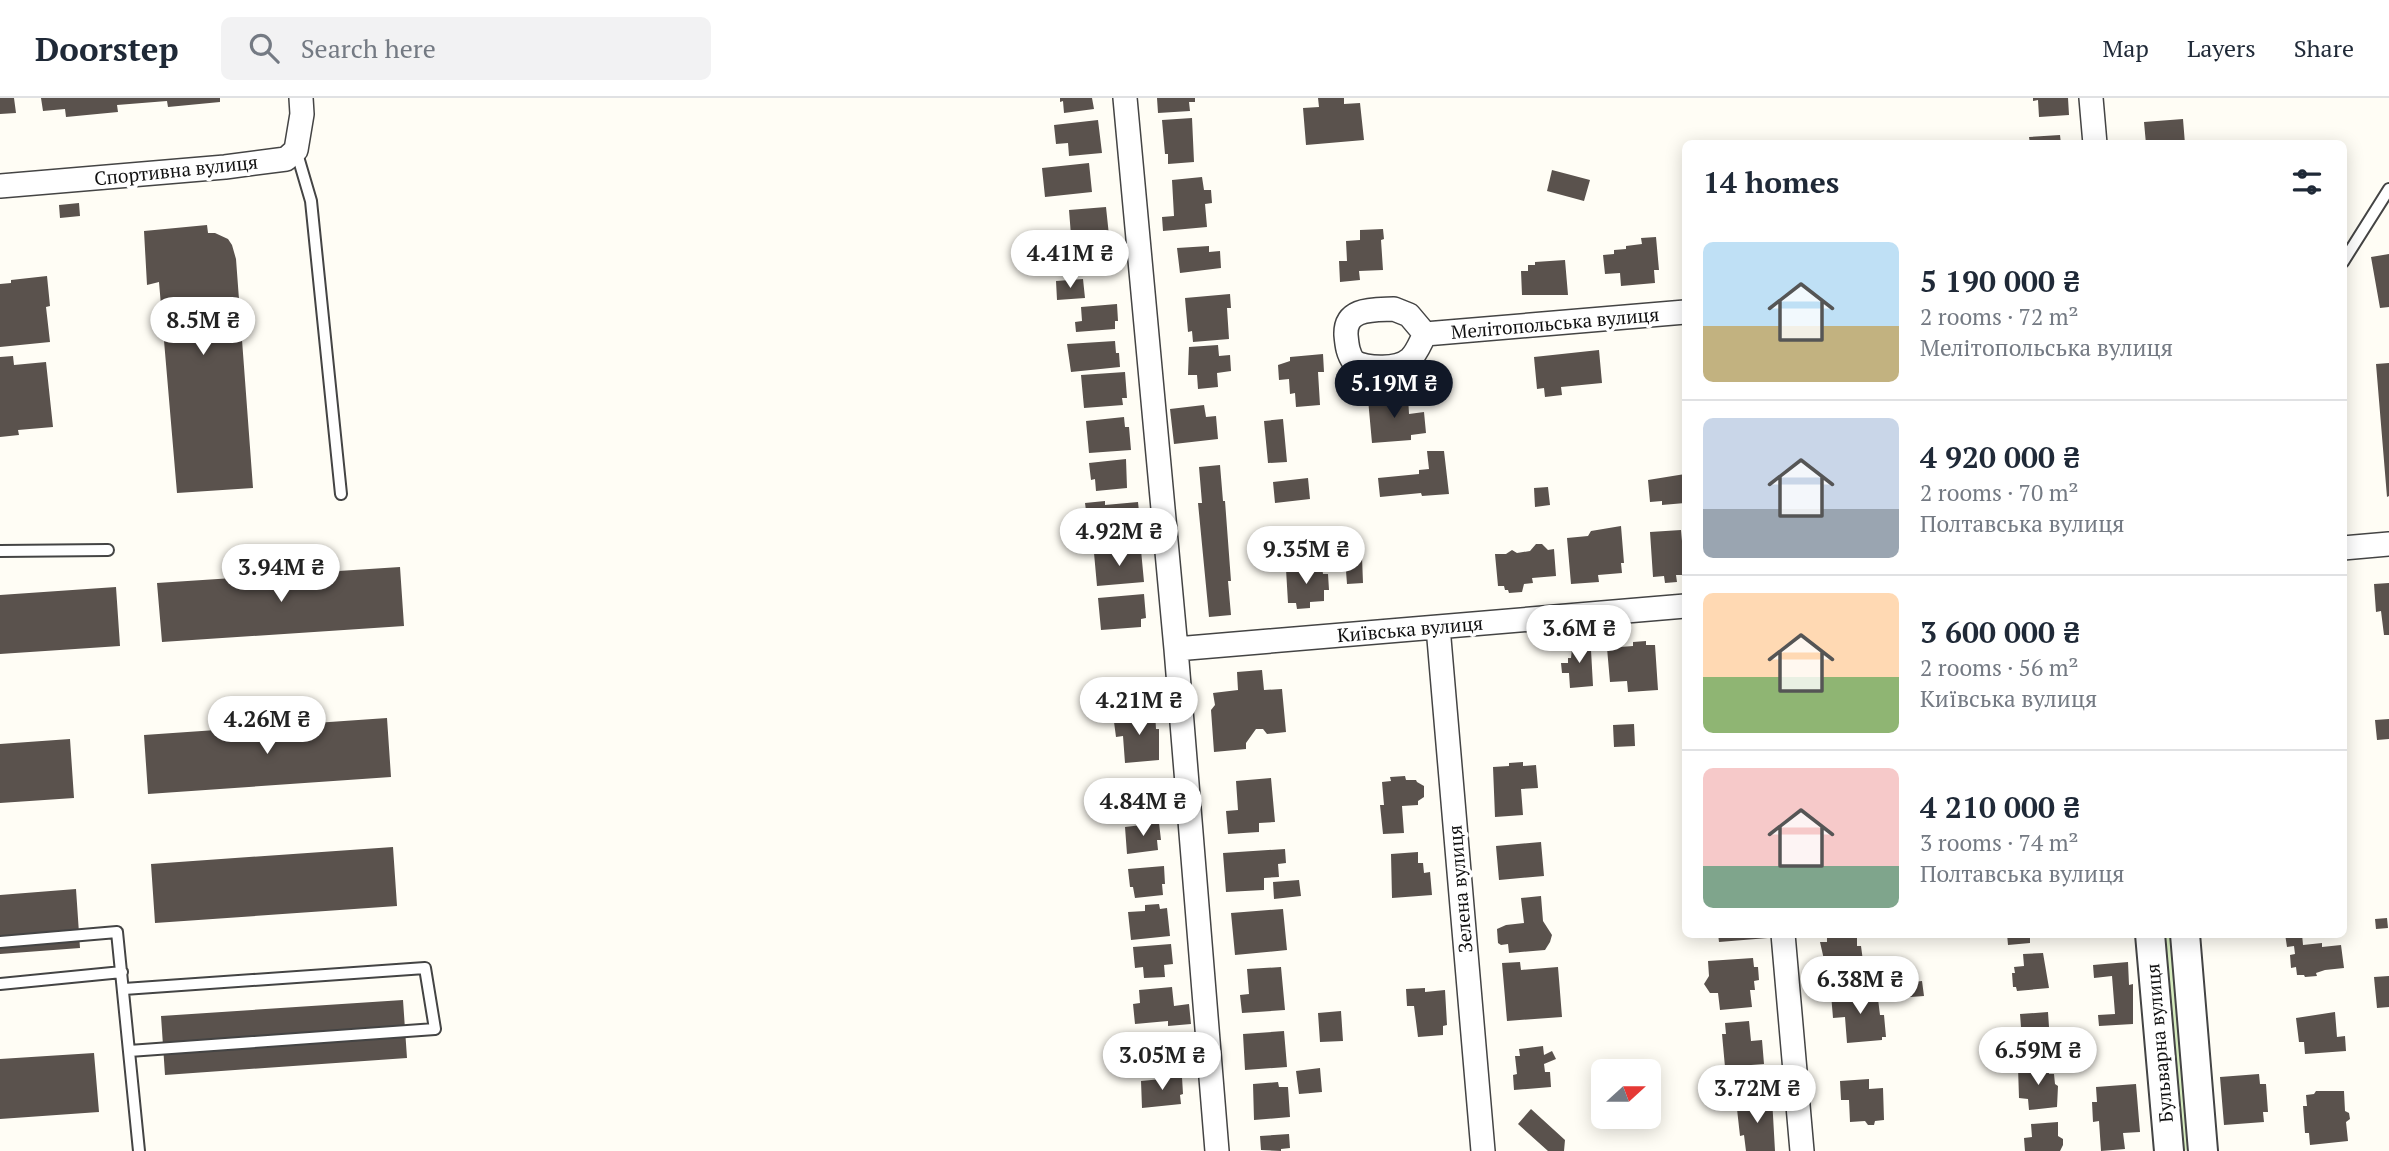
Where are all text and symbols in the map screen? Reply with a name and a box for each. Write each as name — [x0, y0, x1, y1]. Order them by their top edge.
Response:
search box — [221, 17, 711, 80]
text: Doorstep — [35, 27, 179, 70]
icon: search — [245, 29, 283, 67]
text: Search here — [301, 31, 436, 65]
text: Map — [2102, 32, 2149, 64]
text: Layers — [2187, 32, 2256, 64]
text: Share — [2294, 32, 2354, 64]
street label: Спортивна вулиця — [93, 148, 259, 191]
text: 14 homes — [1703, 162, 1839, 202]
icon: filters — [2288, 163, 2326, 201]
pin: 4.41M ₴ — [1005, 230, 1135, 290]
text: 4.41M ₴ — [1027, 237, 1113, 268]
text: 5 190 000 ₴ — [1920, 261, 2080, 301]
icon: home — [1759, 270, 1843, 354]
pin: 8.5M ₴ — [146, 298, 260, 357]
street label: Мелітопольська вулиця — [1450, 301, 1660, 344]
text: 2 rooms · 72 m² — [1920, 301, 2079, 332]
text: 8.5M ₴ — [166, 304, 240, 335]
text: Мелітопольська вулиця — [1920, 332, 2173, 363]
pin: 5.19M ₴ — [1329, 360, 1459, 420]
text: 5.19M ₴ — [1351, 367, 1437, 398]
text: 4 920 000 ₴ — [1920, 437, 2080, 477]
icon: home — [1759, 446, 1843, 530]
text: 2 rooms · 70 m² — [1920, 477, 2079, 508]
pin: 4.92M ₴ — [1054, 508, 1184, 568]
text: Полтавська вулиця — [1920, 508, 2125, 539]
text: 4.92M ₴ — [1076, 515, 1162, 546]
pin: 9.35M ₴ — [1241, 526, 1371, 586]
text: 9.35M ₴ — [1263, 533, 1349, 564]
pin: 3.94M ₴ — [216, 545, 346, 604]
text: 3.94M ₴ — [238, 551, 324, 582]
pin: 3.6M ₴ — [1522, 606, 1636, 665]
street label: Київська вулиця — [1336, 610, 1484, 647]
text: 3.6M ₴ — [1542, 612, 1616, 643]
text: 3 600 000 ₴ — [1920, 612, 2080, 652]
icon: home — [1759, 621, 1843, 705]
text: 2 rooms · 56 m² — [1920, 652, 2079, 683]
pin: 4.21M ₴ — [1074, 678, 1204, 737]
text: Київська вулиця — [1920, 683, 2097, 714]
text: 4.21M ₴ — [1096, 684, 1182, 715]
pin: 4.26M ₴ — [202, 696, 332, 756]
text: 4.26M ₴ — [224, 703, 310, 734]
pin: 4.84M ₴ — [1078, 778, 1208, 838]
text: 4.84M ₴ — [1100, 785, 1186, 816]
text: 4 210 000 ₴ — [1920, 787, 2080, 827]
icon: home — [1759, 796, 1843, 880]
street label: Зелена вулиця — [1441, 824, 1478, 954]
text: 3 rooms · 74 m² — [1920, 827, 2079, 858]
text: Полтавська вулиця — [1920, 858, 2125, 889]
pin: 6.38M ₴ — [1795, 956, 1925, 1016]
street label: Бульварна вулиця — [2139, 962, 2178, 1124]
text: 6.38M ₴ — [1817, 963, 1903, 994]
pin: 6.59M ₴ — [1973, 1028, 2103, 1087]
pin: 3.05M ₴ — [1097, 1032, 1227, 1092]
text: 6.59M ₴ — [1995, 1034, 2081, 1065]
text: 3.05M ₴ — [1119, 1039, 1205, 1070]
north arrow — [1591, 1059, 1661, 1129]
map controls — [1591, 1059, 1661, 1129]
pin: 3.72M ₴ — [1692, 1066, 1822, 1125]
text: 3.72M ₴ — [1714, 1072, 1800, 1103]

